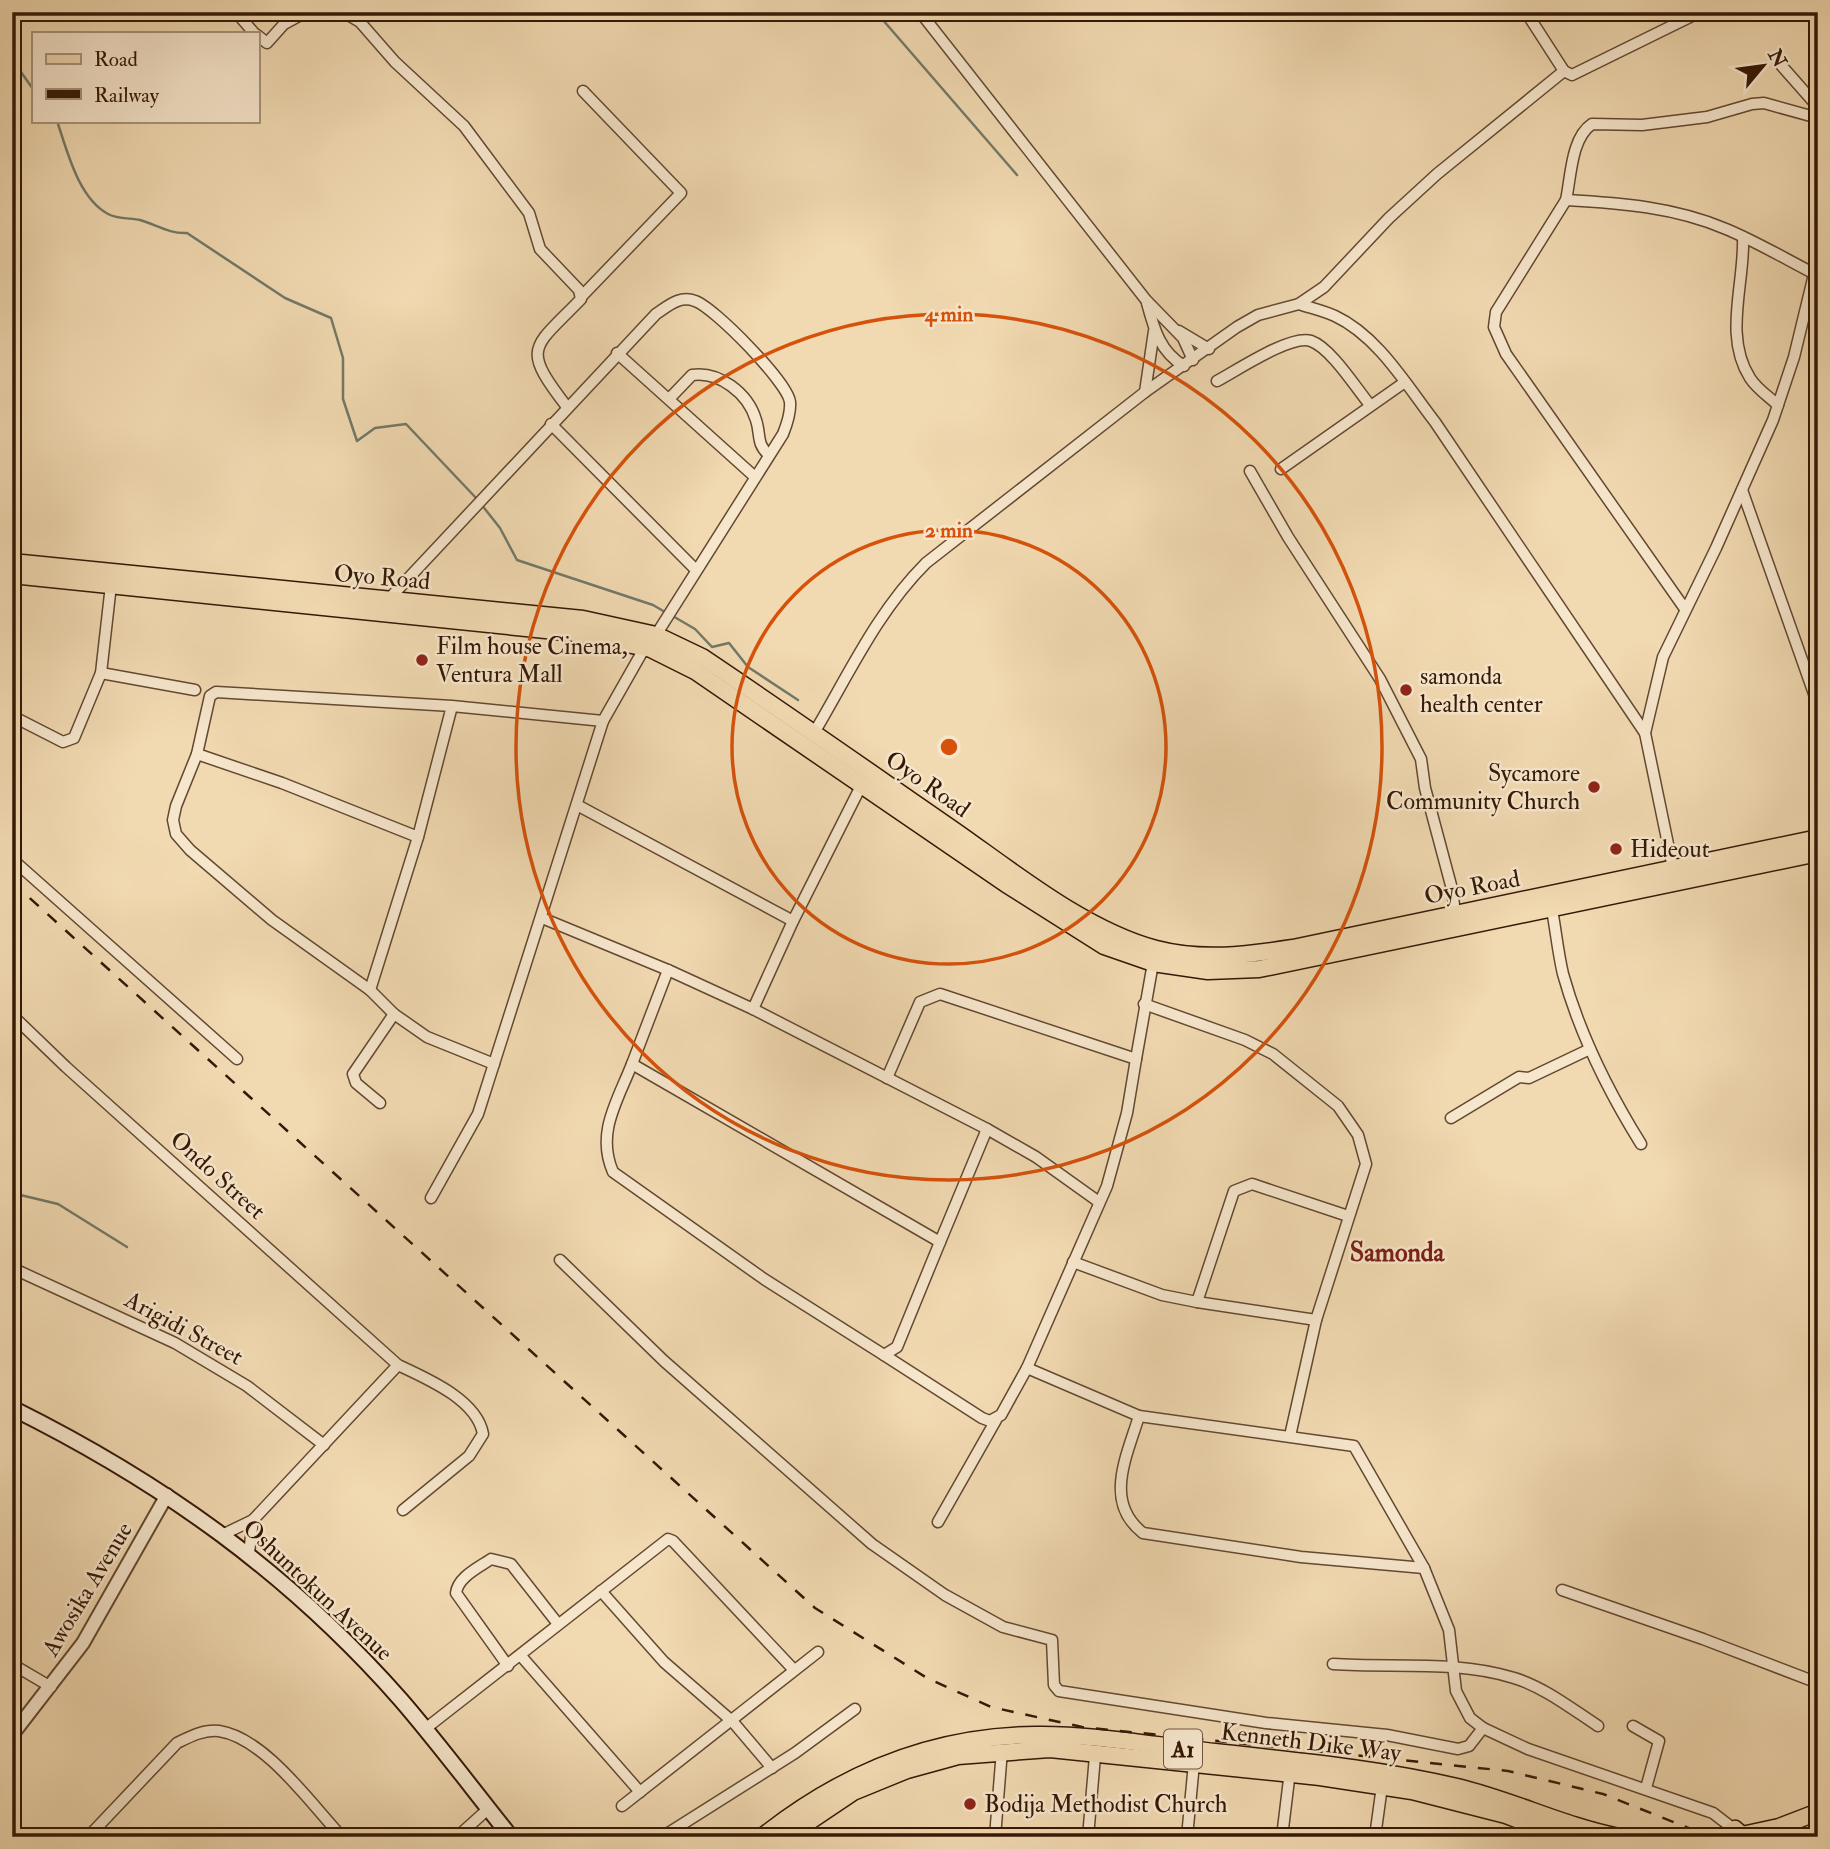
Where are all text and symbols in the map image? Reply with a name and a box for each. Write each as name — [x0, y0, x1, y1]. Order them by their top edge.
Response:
legend — [32, 32, 259, 122]
north arrow — [1728, 32, 1798, 102]
text: N — [1762, 44, 1792, 72]
text: Road — [94, 46, 139, 73]
text: Railway — [94, 82, 160, 109]
text: 4 min — [924, 301, 973, 328]
text: 2 min — [925, 517, 973, 544]
street label: Oyo Road — [332, 558, 432, 597]
place label: Film house Cinema, Ventura Mall — [436, 631, 628, 690]
marker: Film house Cinema, Ventura Mall — [414, 652, 430, 668]
place label: samonda health center — [1420, 661, 1543, 720]
marker: samonda health center — [1398, 682, 1414, 698]
centre of rings — [937, 735, 961, 759]
street label: Oyo Road — [879, 744, 976, 825]
place label: Sycamore Community Church — [1386, 758, 1580, 817]
marker: Sycamore Community Church — [1586, 779, 1602, 795]
place label: Hideout — [1630, 834, 1710, 865]
marker: Hideout — [1608, 841, 1624, 857]
street label: Oyo Road — [1422, 863, 1523, 912]
street label: Ondo Street — [163, 1124, 272, 1227]
district label: Samonda — [1350, 1237, 1446, 1269]
street label: Arigidi Street — [118, 1284, 249, 1373]
street label: Oshuntokun Avenue — [236, 1513, 399, 1668]
street label: Awosika Avenue — [35, 1516, 140, 1663]
street label: Kenneth Dike Way — [1219, 1716, 1403, 1769]
road number: A1 — [1164, 1730, 1202, 1768]
place label: Bodija Methodist Church — [984, 1789, 1228, 1820]
marker: Bodija Methodist Church — [962, 1796, 978, 1812]

